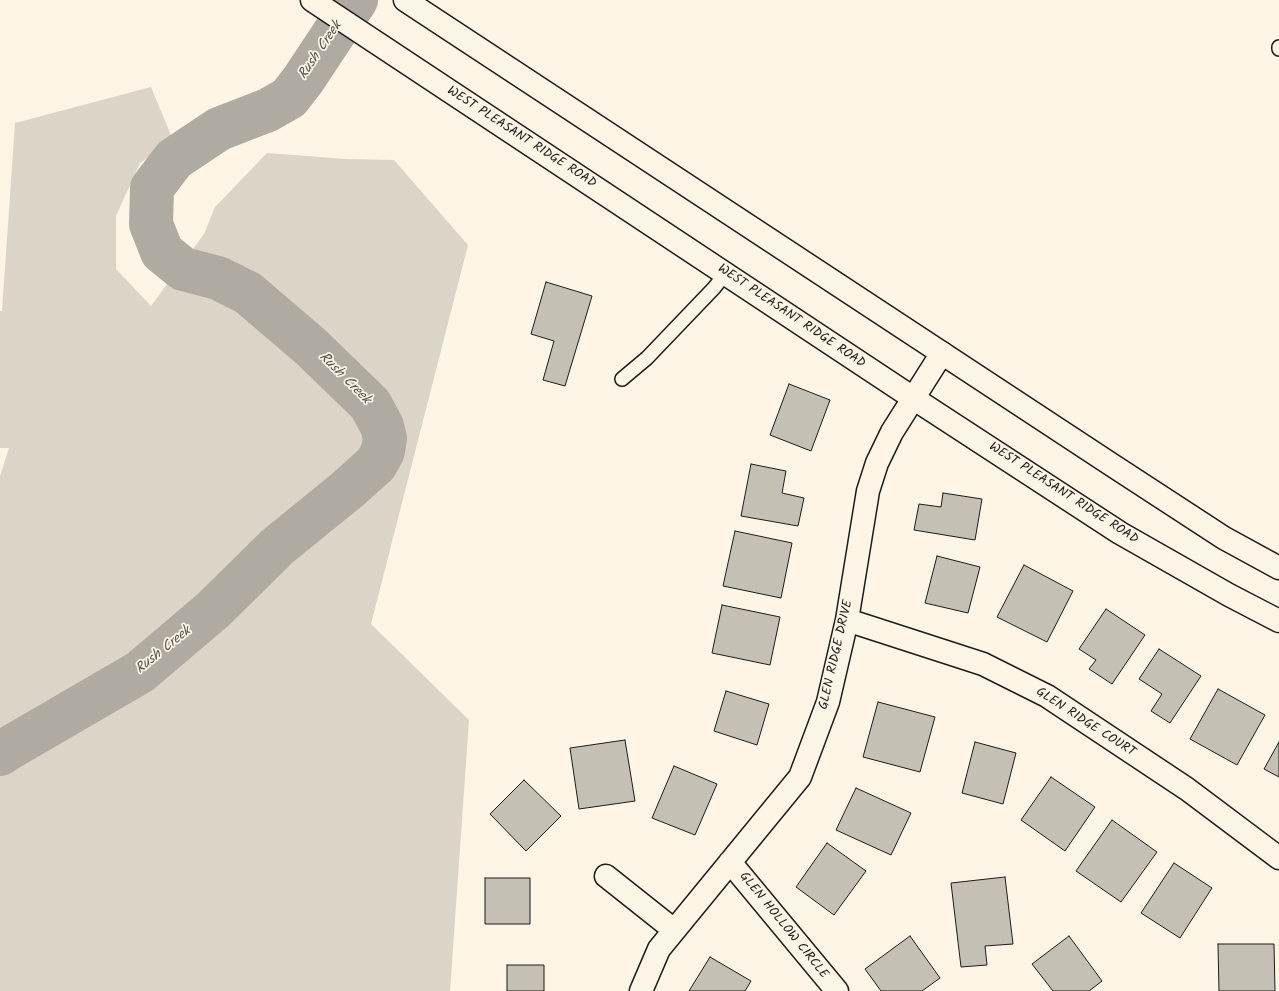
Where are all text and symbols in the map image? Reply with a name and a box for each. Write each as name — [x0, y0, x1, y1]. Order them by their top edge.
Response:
water label: Rush Creek — [296, 19, 346, 83]
street label: WEST PLEASANT RIDGE ROAD — [443, 84, 599, 192]
street label: WEST PLEASANT RIDGE ROAD — [714, 262, 868, 372]
water label: Rush Creek — [315, 350, 373, 408]
street label: WEST PLEASANT RIDGE ROAD — [985, 440, 1141, 548]
street label: GLEN RIDGE DRIVE — [817, 599, 857, 711]
water label: Rush Creek — [133, 624, 195, 678]
street label: GLEN RIDGE COURT — [1032, 685, 1138, 761]
street label: GLEN HOLLOW CIRCLE — [735, 869, 831, 983]

